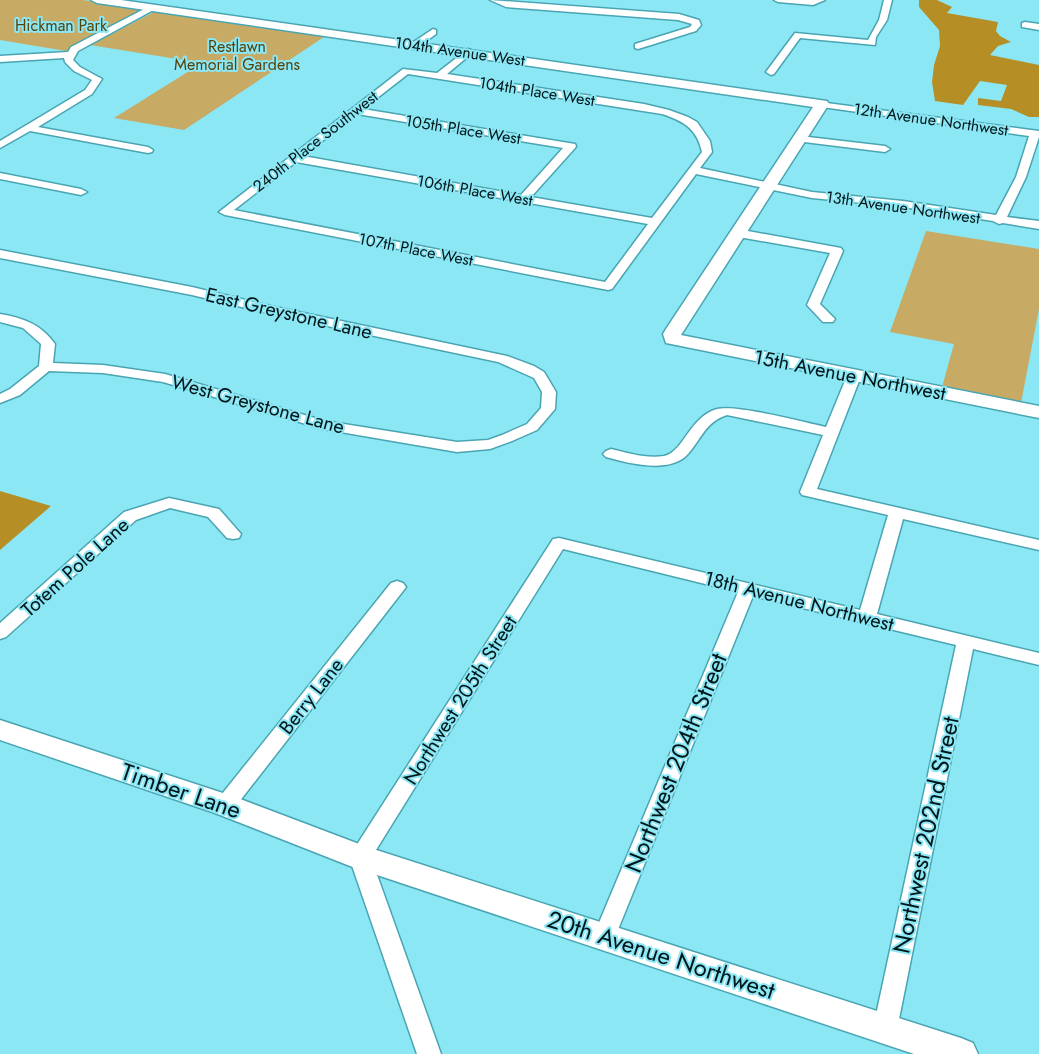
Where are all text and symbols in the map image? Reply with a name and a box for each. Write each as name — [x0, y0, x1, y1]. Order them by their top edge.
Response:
park label: Hickman Park — [15, 14, 108, 37]
street label: 104th Avenue West — [394, 31, 526, 72]
park label: Restlawn Memorial Gardens — [174, 35, 300, 76]
street label: 104th Place West — [477, 71, 597, 112]
street label: 240th Place Southwest — [248, 85, 383, 198]
street label: 12th Avenue Northwest — [852, 97, 1010, 142]
street label: 105th Place West — [403, 109, 523, 150]
street label: 106th Place West — [415, 169, 535, 212]
street label: 13th Avenue Northwest — [824, 185, 982, 230]
street label: 107th Place West — [357, 227, 475, 272]
street label: East Greystone Lane — [203, 280, 375, 347]
street label: 15th Avenue Northwest — [752, 343, 948, 408]
street label: West Greystone Lane — [168, 367, 348, 442]
street label: Totem Pole Lane — [15, 511, 136, 624]
street label: 18th Avenue Northwest — [701, 564, 897, 639]
street label: Northwest 205th Street — [397, 610, 524, 790]
street label: Northwest 204th Street — [615, 648, 736, 878]
street label: Berry Lane — [272, 652, 351, 741]
street label: Northwest 202nd Street — [883, 713, 968, 957]
street label: Timber Lane — [116, 754, 246, 827]
street label: 20th Avenue Northwest — [543, 901, 780, 1008]

